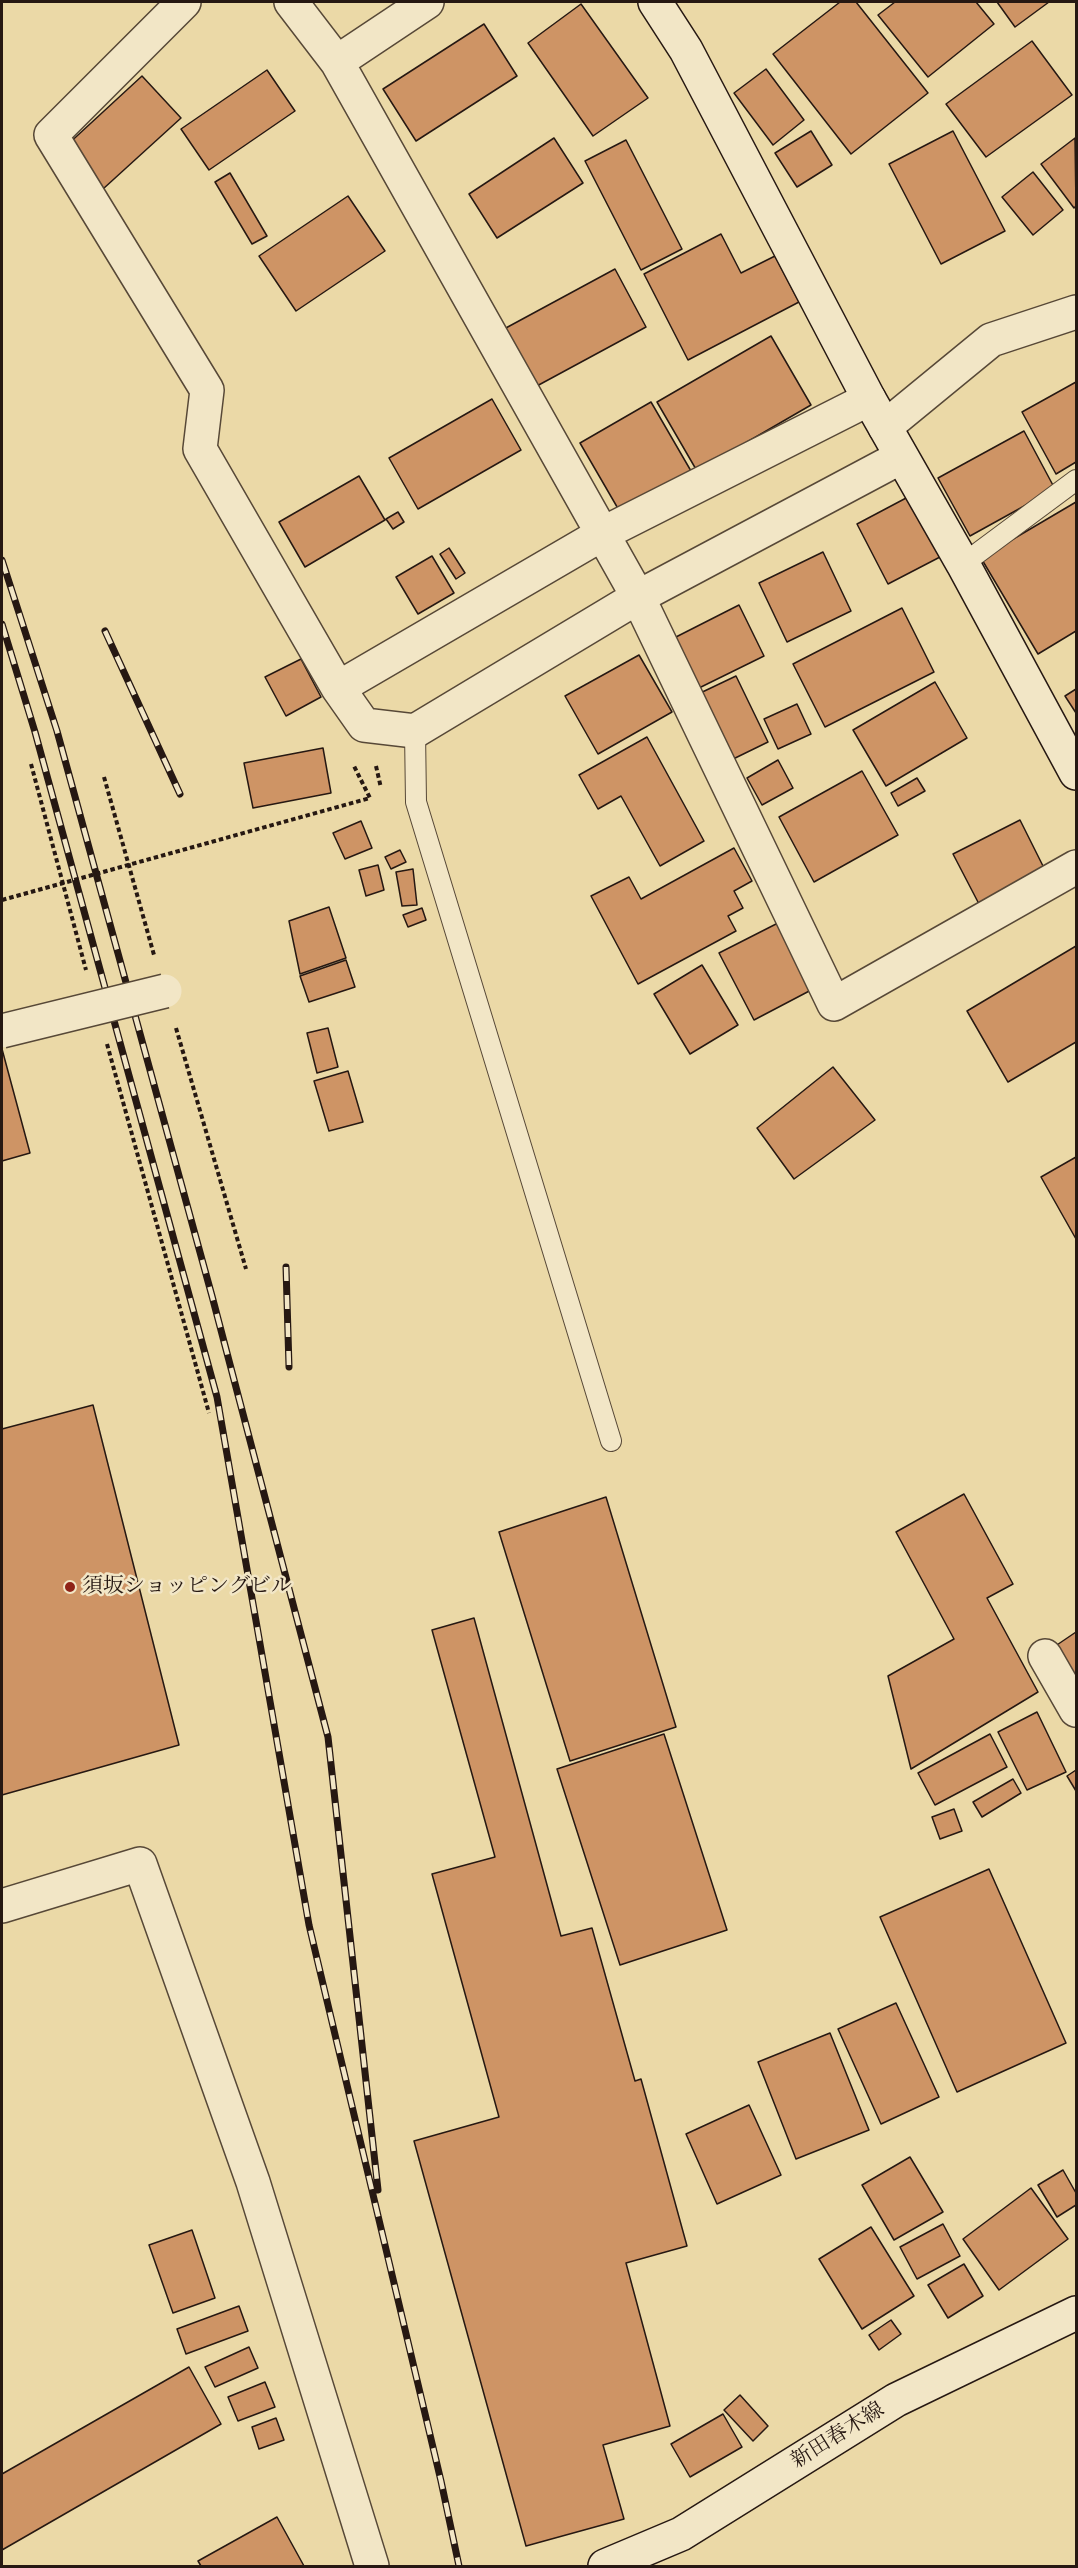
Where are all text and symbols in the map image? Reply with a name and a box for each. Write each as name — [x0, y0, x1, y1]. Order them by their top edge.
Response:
place label: 須坂ショッピングビル — [82, 1574, 292, 1600]
marker: 須坂ショッピングビル — [63, 1580, 77, 1594]
street label: 新田春木線 — [787, 2397, 889, 2475]

